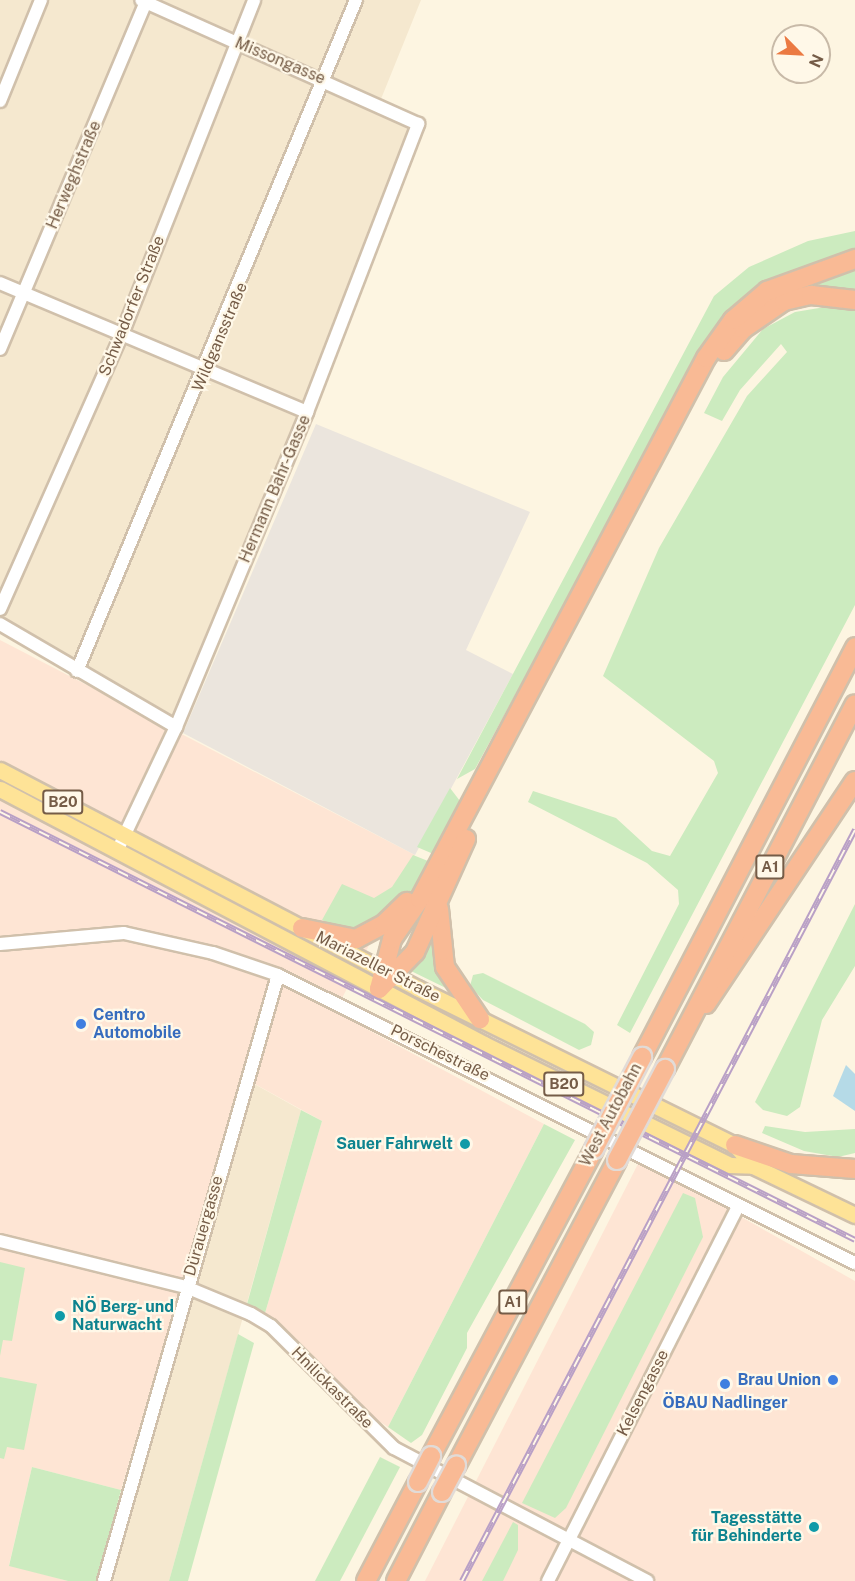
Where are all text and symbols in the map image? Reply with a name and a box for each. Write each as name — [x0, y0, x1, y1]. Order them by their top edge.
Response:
north arrow — [771, 24, 831, 84]
street label: Missongasse — [232, 33, 328, 89]
text: N — [805, 51, 827, 70]
street label: Herweghstraße — [43, 118, 105, 232]
street label: Schwadorfer Straße — [95, 233, 169, 379]
street label: Wildgansstraße — [188, 280, 252, 394]
street label: Hermann Bahr-Gasse — [235, 412, 315, 566]
road number: B20 — [42, 790, 84, 814]
road number: A1 — [755, 855, 785, 879]
street label: Mariazeller Straße — [313, 927, 443, 1007]
place label: Centro Automobile — [93, 1005, 181, 1043]
marker: Centro Automobile — [74, 1017, 88, 1031]
street label: Porschestraße — [387, 1021, 493, 1085]
street label: West Autobahn — [576, 1060, 646, 1170]
road number: B20 — [543, 1072, 585, 1096]
place label: Sauer Fahrwelt — [336, 1134, 453, 1154]
marker: Sauer Fahrwelt — [458, 1137, 472, 1151]
street label: Dürauergasse — [181, 1174, 227, 1278]
road number: A1 — [498, 1290, 528, 1314]
place label: NÖ Berg- und Naturwacht — [72, 1297, 175, 1335]
marker: NÖ Berg- und Naturwacht — [53, 1309, 67, 1323]
street label: Hnilickastraße — [287, 1343, 377, 1433]
street label: Kelsengasse — [613, 1347, 673, 1439]
place label: Brau Union — [737, 1370, 821, 1390]
marker: Brau Union — [826, 1373, 840, 1387]
marker: ÖBAU Nadlinger — [718, 1377, 732, 1391]
place label: ÖBAU Nadlinger — [662, 1393, 788, 1413]
place label: Tagesstätte für Behinderte — [691, 1508, 802, 1546]
marker: Tagesstätte für Behinderte — [807, 1520, 821, 1534]

